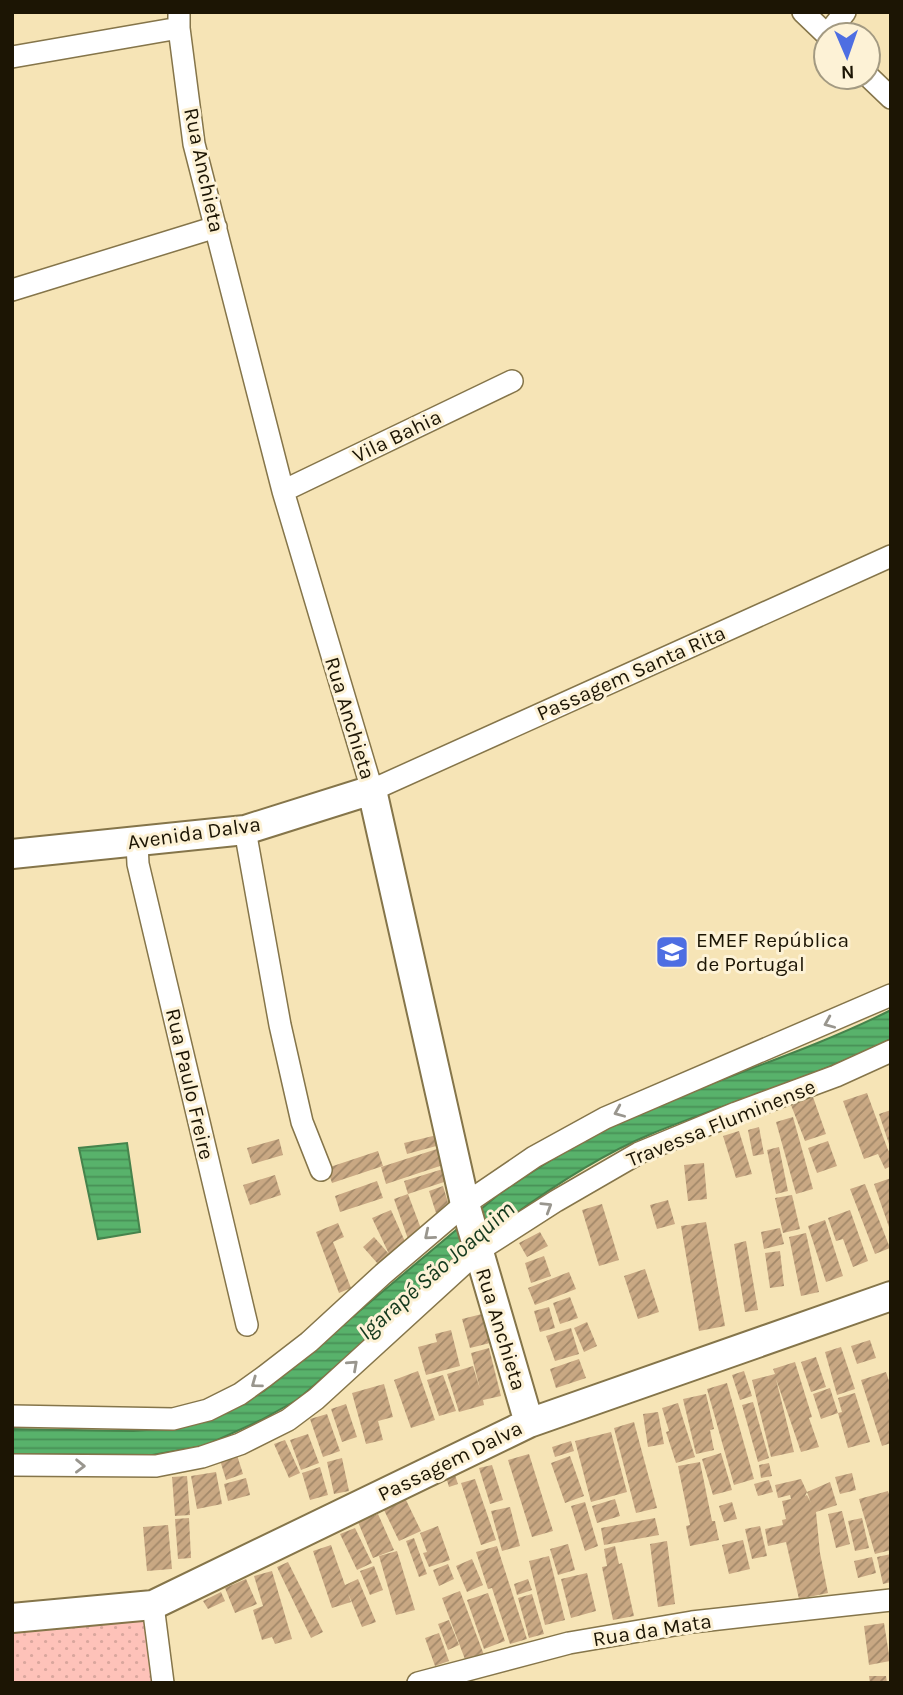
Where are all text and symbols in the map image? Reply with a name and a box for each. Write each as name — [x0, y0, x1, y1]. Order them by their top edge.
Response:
north arrow — [812, 21, 882, 91]
text: N — [840, 61, 855, 83]
street label: Rua Anchieta — [179, 105, 229, 235]
street label: Vila Bahia — [349, 404, 445, 468]
street label: Passagem Santa Rita — [533, 621, 729, 725]
street label: Rua Anchieta — [320, 654, 380, 782]
street label: Avenida Dalva — [126, 812, 262, 854]
place label: EMEF República de Portugal — [696, 928, 849, 976]
school or university icon: EMEF República de Portugal — [653, 933, 691, 971]
street label: Rua Paulo Freire — [161, 1006, 219, 1162]
one-way arrow — [823, 1015, 836, 1029]
street label: Travessa Fluminense — [623, 1074, 819, 1172]
one-way arrow — [614, 1104, 626, 1118]
water label: Igarapé São Joaquim — [353, 1195, 520, 1346]
one-way arrow — [540, 1202, 553, 1215]
one-way arrow — [424, 1227, 437, 1239]
street label: Rua Anchieta — [471, 1265, 531, 1393]
one-way arrow — [345, 1361, 358, 1374]
one-way arrow — [251, 1374, 264, 1387]
street label: Passagem Dalva — [374, 1416, 526, 1506]
one-way arrow — [76, 1458, 86, 1474]
street label: Rua da Mata — [591, 1609, 713, 1651]

